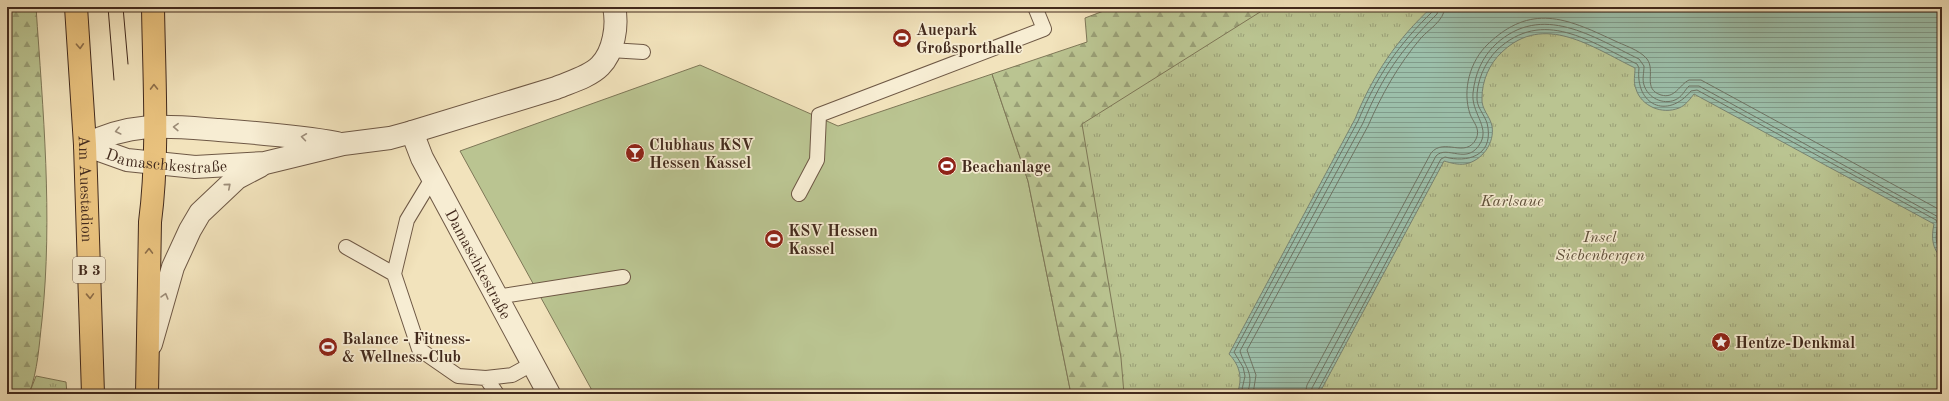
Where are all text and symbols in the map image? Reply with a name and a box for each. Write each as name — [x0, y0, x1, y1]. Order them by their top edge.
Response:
place label: Auepark Großsporthalle — [916, 23, 1022, 57]
sports icon: Auepark Großsporthalle — [891, 27, 913, 49]
one-way arrow — [75, 43, 84, 49]
one-way arrow — [150, 84, 158, 90]
one-way arrow — [173, 123, 179, 131]
one-way arrow — [115, 127, 122, 135]
one-way arrow — [301, 133, 307, 142]
street label: Am Auestadion — [74, 135, 94, 243]
place label: Clubhaus KSV Hessen Kassel — [649, 138, 754, 172]
bar icon: Clubhaus KSV Hessen Kassel — [624, 142, 646, 164]
street label: Damaschkestraße — [103, 147, 228, 177]
sports icon: Beachanlage — [936, 155, 958, 177]
place label: Beachanlage — [961, 160, 1051, 176]
one-way arrow — [223, 183, 231, 190]
park label: Karlsaue — [1479, 194, 1544, 210]
street label: Damaschkestraße — [441, 207, 513, 322]
place label: KSV Hessen Kassel — [788, 224, 878, 258]
sports icon: KSV Hessen Kassel — [763, 228, 785, 250]
park label: Insel Siebenbergen — [1555, 230, 1645, 264]
one-way arrow — [145, 248, 153, 254]
road number: B 3 — [73, 257, 105, 283]
one-way arrow — [160, 292, 169, 299]
one-way arrow — [86, 293, 94, 299]
place icon: Hentze-Denkmal — [1710, 331, 1732, 353]
place label: Balance - Fitness- & Wellness-Club — [342, 332, 471, 366]
sports icon: Balance - Fitness- & Wellness-Club — [317, 336, 339, 358]
place label: Hentze-Denkmal — [1735, 336, 1855, 352]

